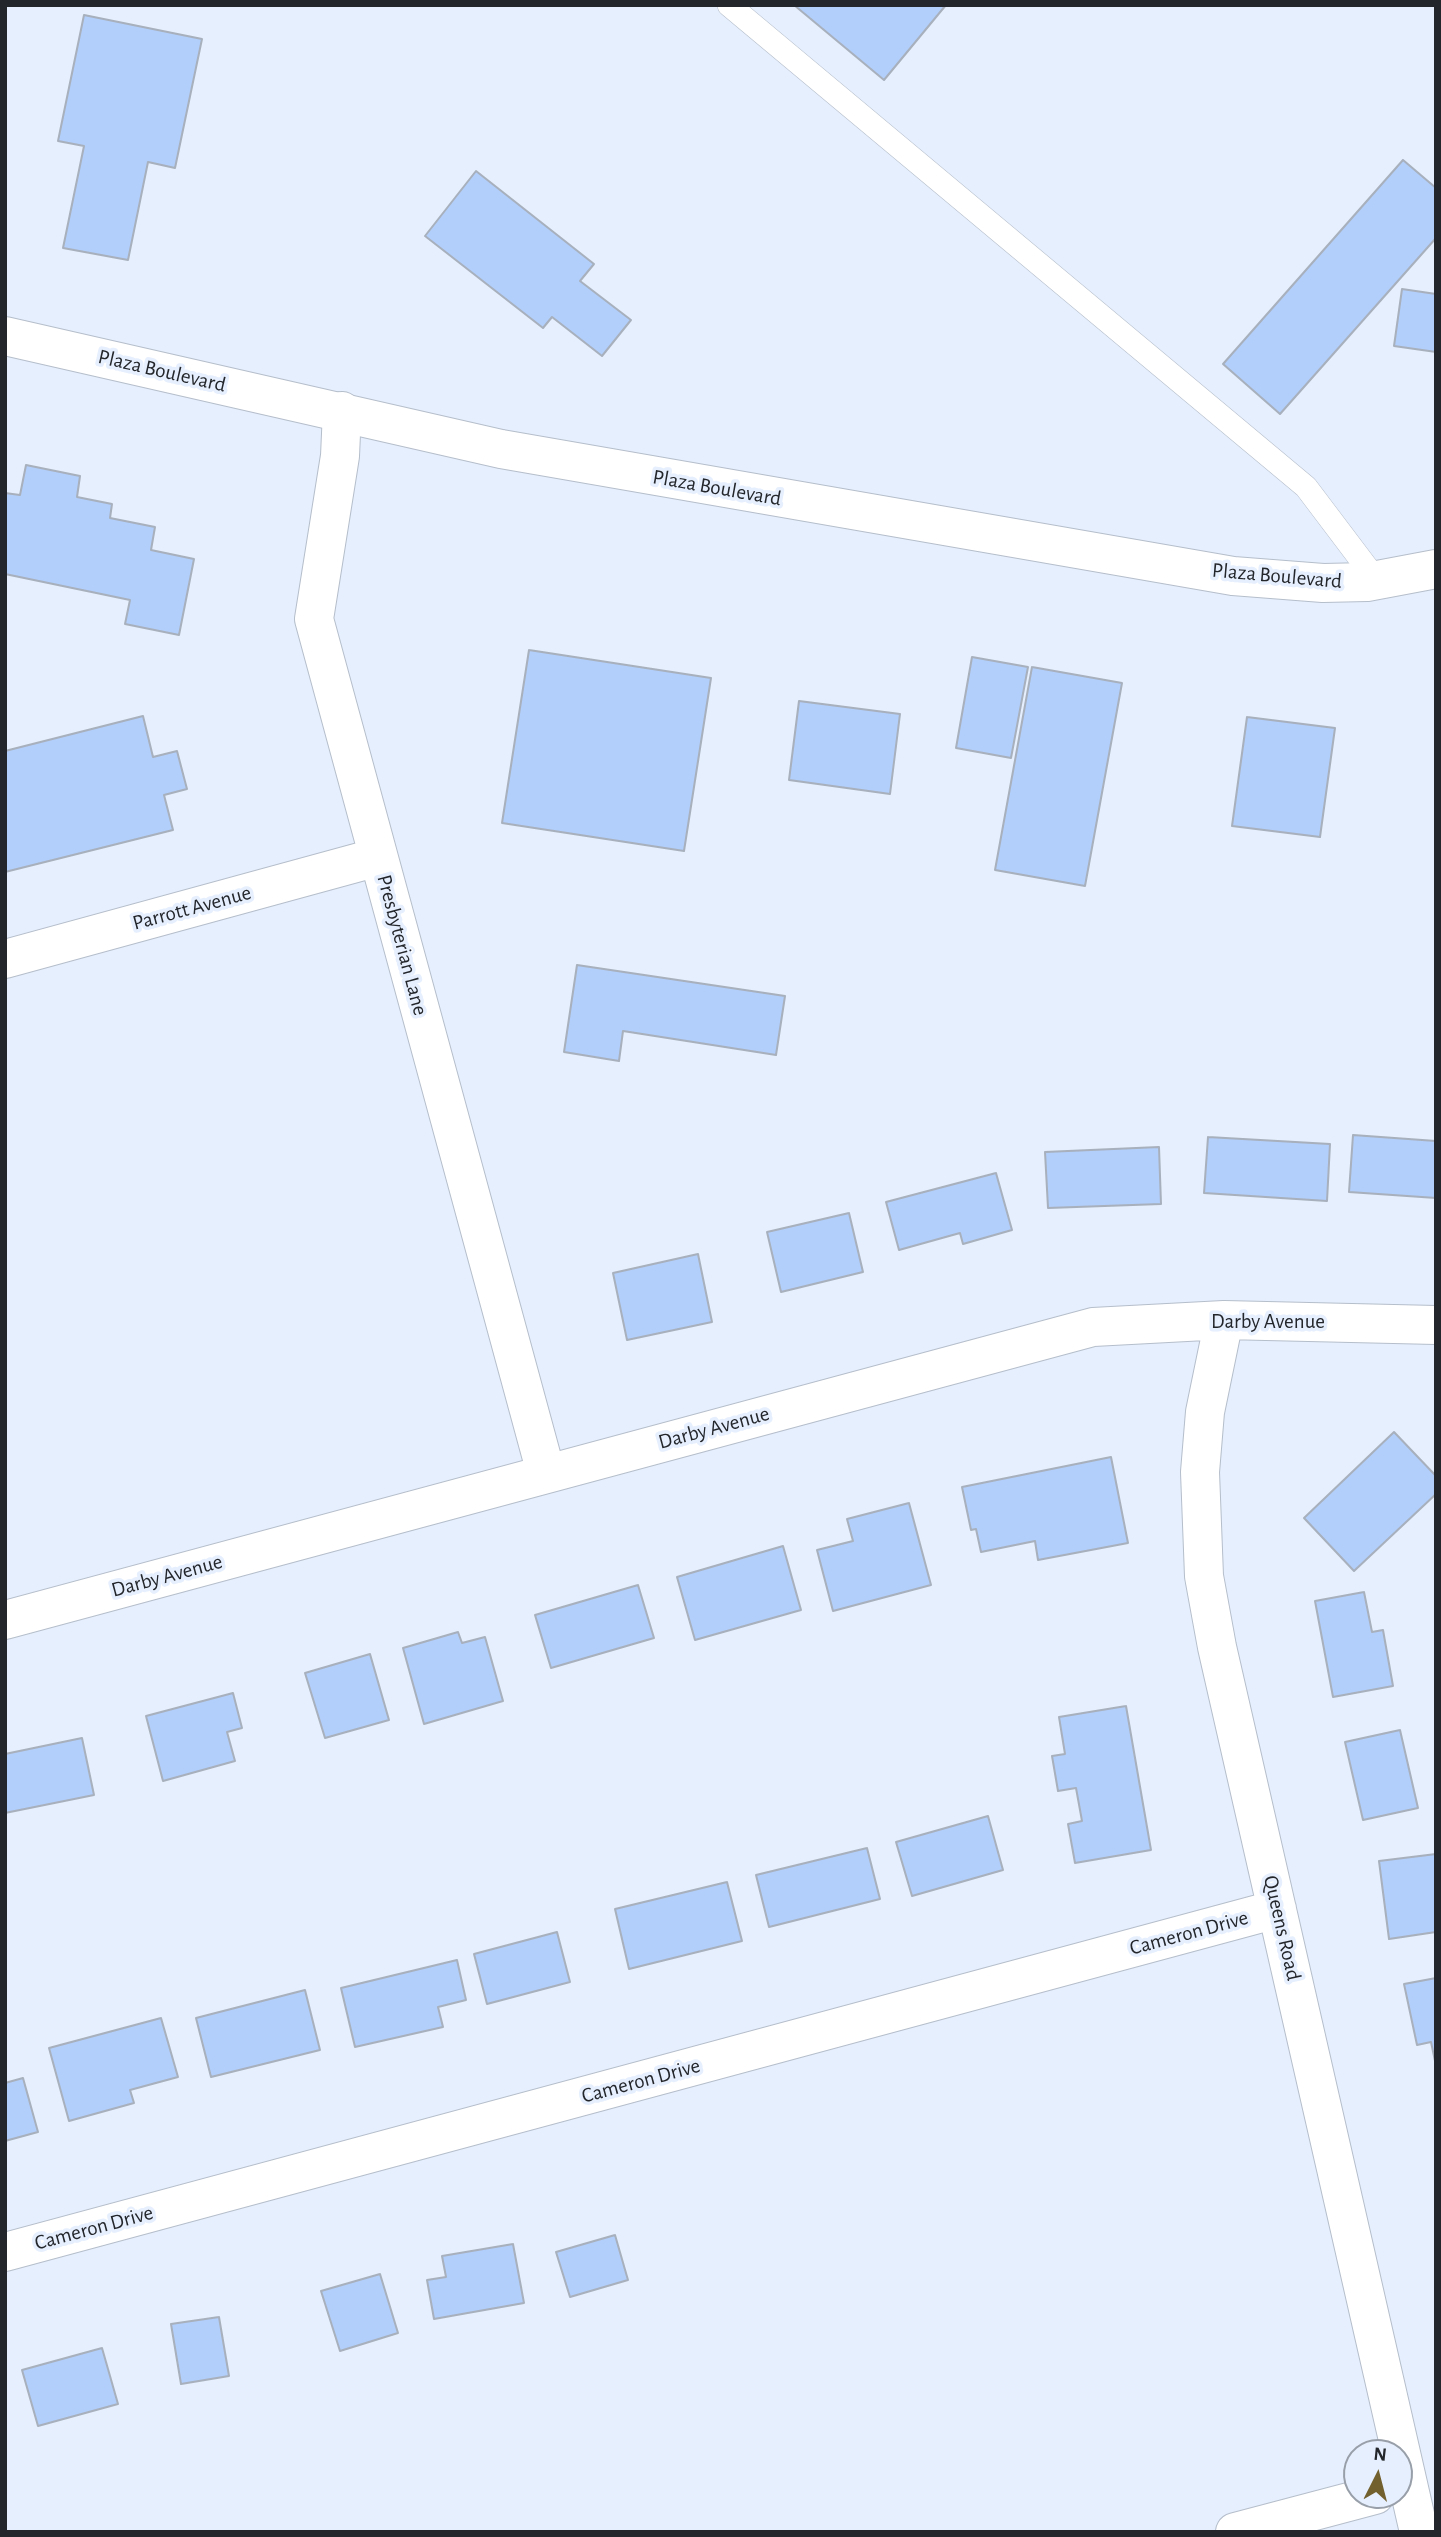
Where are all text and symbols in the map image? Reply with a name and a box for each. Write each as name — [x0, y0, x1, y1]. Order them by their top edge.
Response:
street label: Plaza Boulevard — [96, 344, 228, 398]
street label: Plaza Boulevard — [651, 464, 783, 512]
street label: Plaza Boulevard — [1211, 558, 1343, 594]
street label: Presbyterian Lane — [371, 872, 433, 1018]
street label: Parrott Avenue — [130, 880, 254, 936]
street label: Darby Avenue — [1211, 1309, 1325, 1335]
street label: Darby Avenue — [656, 1401, 772, 1455]
street label: Darby Avenue — [109, 1549, 225, 1603]
street label: Queens Road — [1258, 1873, 1306, 1983]
street label: Cameron Drive — [1127, 1905, 1251, 1961]
street label: Cameron Drive — [579, 2053, 703, 2109]
street label: Cameron Drive — [32, 2200, 156, 2256]
north arrow — [1343, 2439, 1413, 2509]
text: N — [1372, 2444, 1388, 2465]

